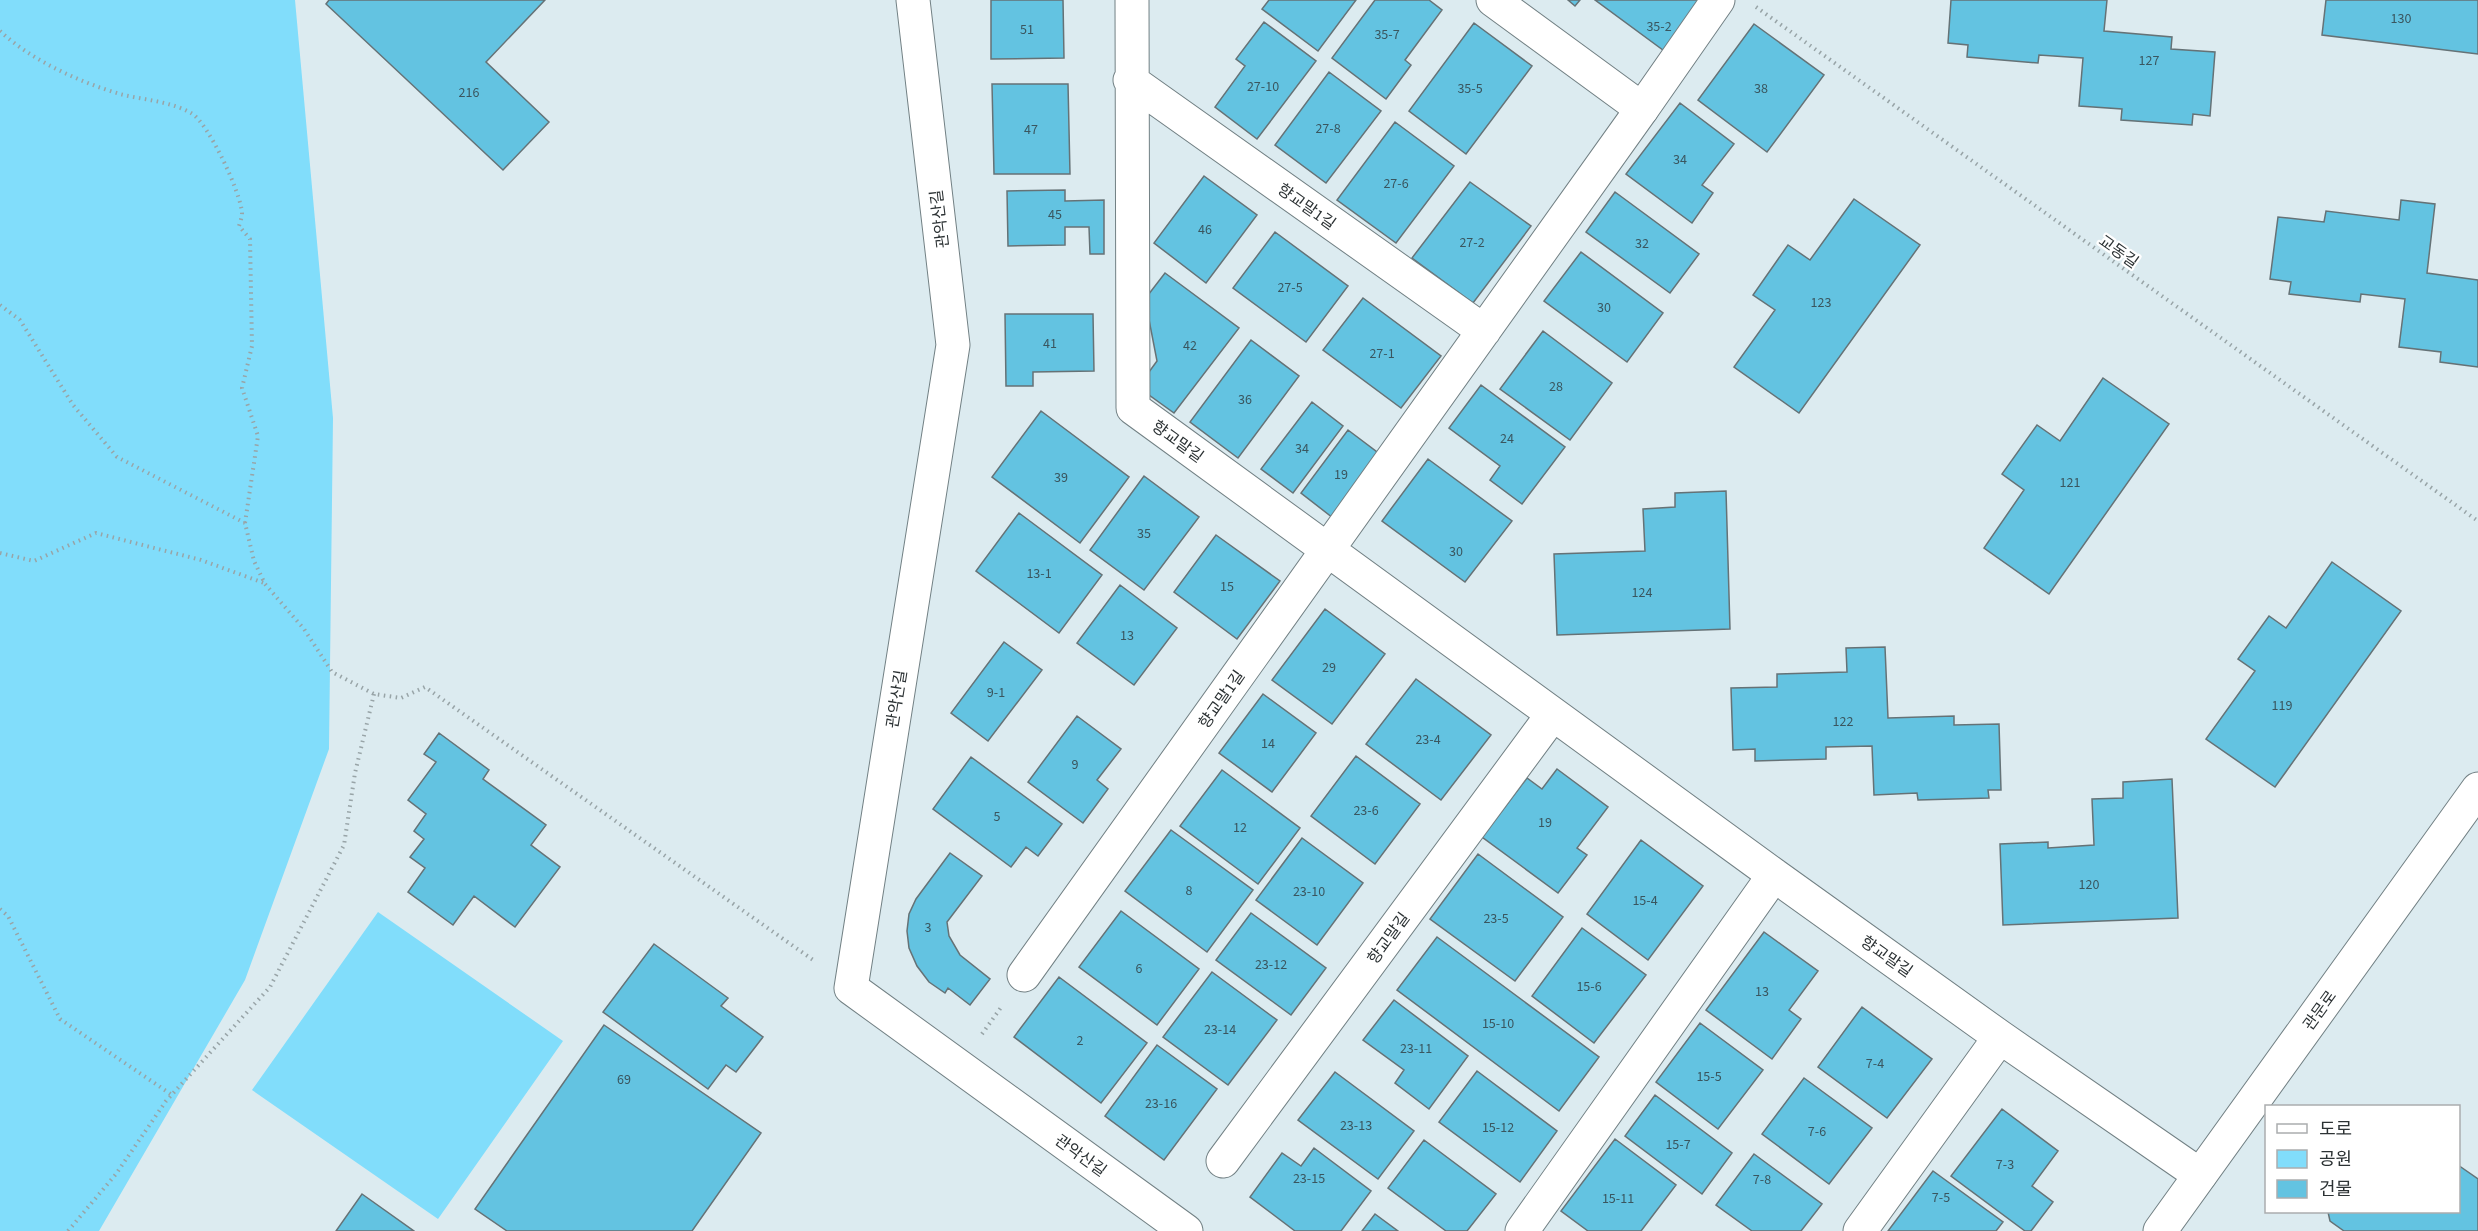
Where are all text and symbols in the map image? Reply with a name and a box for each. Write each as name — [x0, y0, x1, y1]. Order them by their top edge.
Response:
house number: 130 — [2391, 9, 2411, 29]
house number: 35-2 — [1646, 17, 1672, 37]
house number: 51 — [1020, 20, 1034, 40]
house number: 35-7 — [1374, 25, 1400, 45]
house number: 127 — [2139, 51, 2159, 71]
house number: 27-10 — [1247, 77, 1279, 97]
house number: 35-5 — [1457, 79, 1483, 99]
house number: 38 — [1754, 79, 1768, 99]
house number: 216 — [459, 83, 479, 103]
house number: 27-8 — [1315, 119, 1341, 139]
house number: 47 — [1024, 120, 1038, 140]
house number: 34 — [1673, 150, 1687, 170]
house number: 27-6 — [1383, 174, 1409, 194]
street label: 향교말1길 — [1273, 179, 1340, 235]
street label: 관악산길 — [925, 188, 954, 249]
house number: 45 — [1048, 205, 1062, 225]
house number: 46 — [1198, 220, 1212, 240]
street label: 교동길 — [2094, 230, 2143, 273]
house number: 27-2 — [1459, 233, 1485, 253]
house number: 32 — [1635, 234, 1649, 254]
house number: 27-5 — [1277, 278, 1303, 298]
house number: 123 — [1811, 293, 1831, 313]
house number: 30 — [1597, 298, 1611, 318]
house number: 41 — [1043, 334, 1057, 354]
house number: 42 — [1183, 336, 1197, 356]
house number: 27-1 — [1369, 344, 1395, 364]
house number: 28 — [1549, 377, 1563, 397]
house number: 36 — [1238, 390, 1252, 410]
street label: 향교말길 — [1147, 416, 1208, 468]
house number: 24 — [1500, 429, 1514, 449]
house number: 34 — [1295, 439, 1309, 459]
house number: 19 — [1334, 465, 1348, 485]
house number: 39 — [1054, 468, 1068, 488]
house number: 121 — [2060, 473, 2080, 493]
house number: 35 — [1137, 524, 1151, 544]
house number: 30 — [1449, 542, 1463, 562]
house number: 13-1 — [1026, 564, 1052, 584]
house number: 15 — [1220, 577, 1234, 597]
house number: 124 — [1632, 583, 1652, 603]
house number: 13 — [1120, 626, 1134, 646]
house number: 29 — [1322, 658, 1336, 678]
street label: 향교말1길 — [1194, 666, 1250, 733]
street label: 관악산길 — [882, 668, 912, 730]
house number: 9-1 — [987, 683, 1005, 703]
house number: 119 — [2272, 696, 2292, 716]
house number: 122 — [1833, 712, 1853, 732]
house number: 23-4 — [1415, 730, 1441, 750]
house number: 14 — [1261, 734, 1275, 754]
house number: 9 — [1072, 755, 1079, 775]
house number: 23-6 — [1353, 801, 1379, 821]
house number: 5 — [994, 807, 1001, 827]
house number: 19 — [1538, 813, 1552, 833]
house number: 12 — [1233, 818, 1247, 838]
house number: 120 — [2079, 875, 2099, 895]
house number: 8 — [1186, 881, 1193, 901]
house number: 23-10 — [1293, 882, 1325, 902]
house number: 15-4 — [1632, 891, 1658, 911]
street label: 향교말길 — [1363, 908, 1415, 969]
house number: 23-5 — [1483, 909, 1509, 929]
house number: 3 — [925, 918, 932, 938]
street label: 향교말길 — [1856, 931, 1917, 983]
house number: 23-12 — [1255, 955, 1287, 975]
house number: 6 — [1136, 959, 1143, 979]
house number: 15-6 — [1576, 977, 1602, 997]
house number: 13 — [1755, 982, 1769, 1002]
street label: 관문로 — [2298, 986, 2342, 1035]
house number: 15-10 — [1482, 1014, 1514, 1034]
house number: 23-14 — [1204, 1020, 1236, 1040]
house number: 2 — [1077, 1031, 1084, 1051]
house number: 23-11 — [1400, 1039, 1432, 1059]
house number: 7-4 — [1866, 1054, 1884, 1074]
house number: 15-5 — [1696, 1067, 1722, 1087]
house number: 69 — [617, 1070, 631, 1090]
house number: 23-16 — [1145, 1094, 1177, 1114]
legend — [2265, 1105, 2460, 1213]
house number: 23-13 — [1340, 1116, 1372, 1136]
text: 도로 — [2319, 1117, 2352, 1142]
house number: 15-12 — [1482, 1118, 1514, 1138]
house number: 7-6 — [1808, 1122, 1826, 1142]
street label: 관악산길 — [1050, 1130, 1111, 1182]
house number: 15-7 — [1665, 1135, 1691, 1155]
text: 공원 — [2319, 1147, 2352, 1172]
house number: 7-3 — [1996, 1155, 2014, 1175]
house number: 23-15 — [1293, 1169, 1325, 1189]
house number: 7-8 — [1753, 1170, 1771, 1190]
text: 건물 — [2319, 1177, 2352, 1202]
house number: 7-5 — [1932, 1188, 1950, 1208]
house number: 15-11 — [1602, 1189, 1634, 1209]

